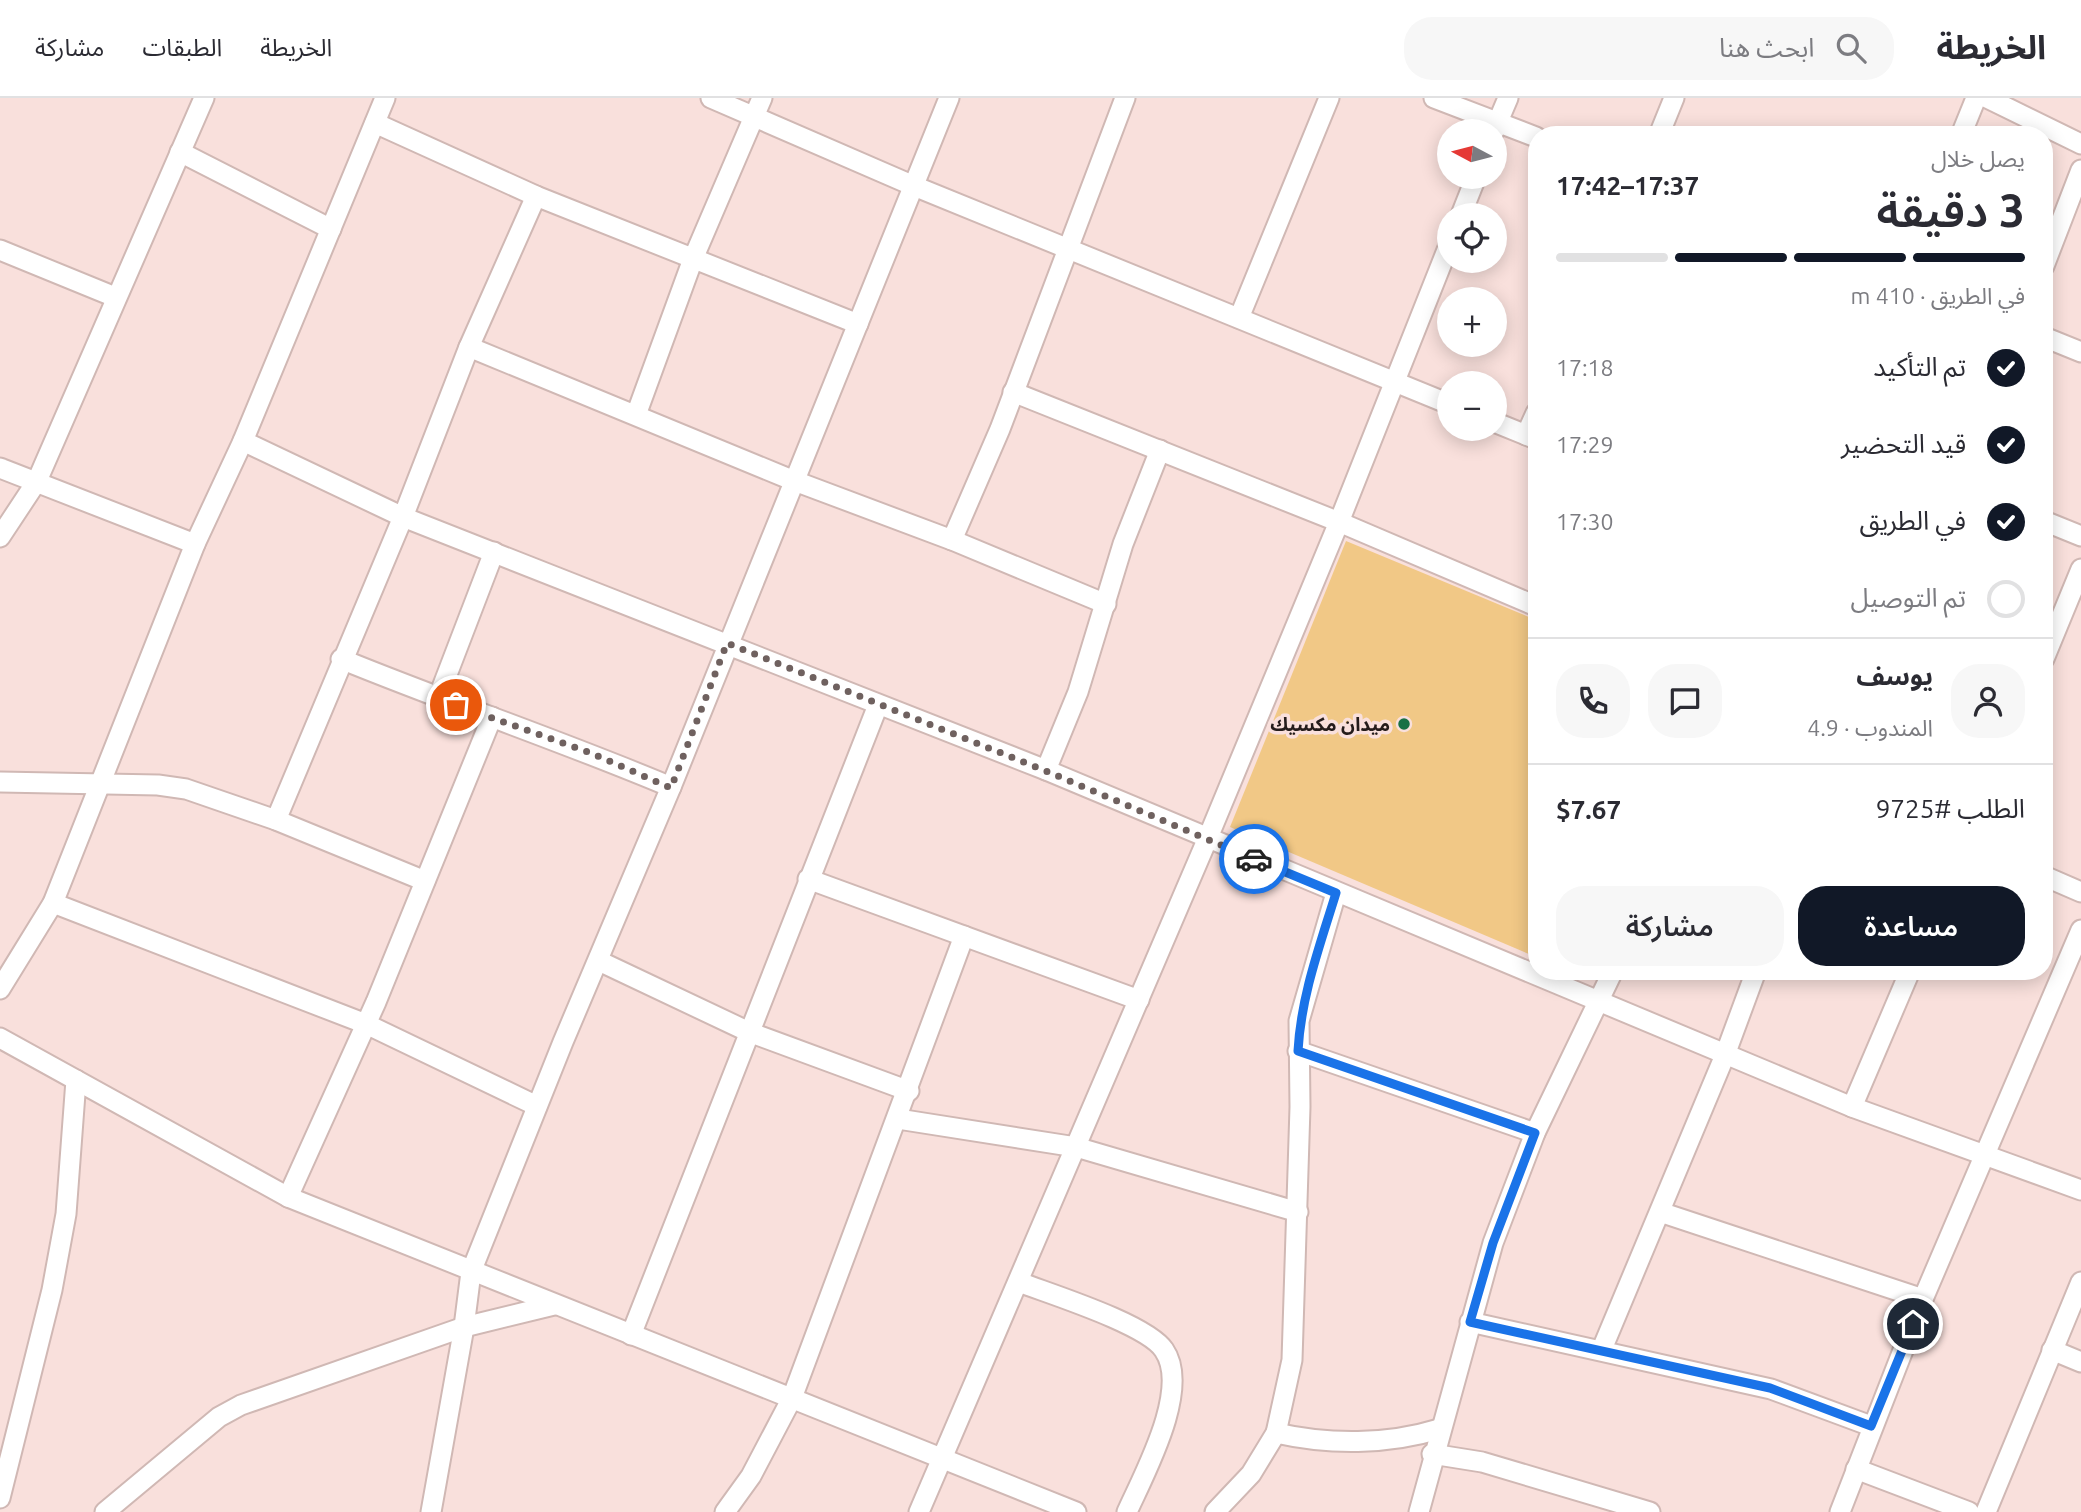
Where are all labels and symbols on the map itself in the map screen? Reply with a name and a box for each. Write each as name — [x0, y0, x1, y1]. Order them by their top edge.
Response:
north arrow — [1437, 119, 1507, 189]
pin — [426, 675, 486, 735]
place label: ميدان مكسيك — [1270, 713, 1390, 735]
marker: ميدان مكسيك — [1396, 716, 1412, 732]
courier — [1219, 824, 1289, 894]
pin — [1883, 1294, 1943, 1354]

